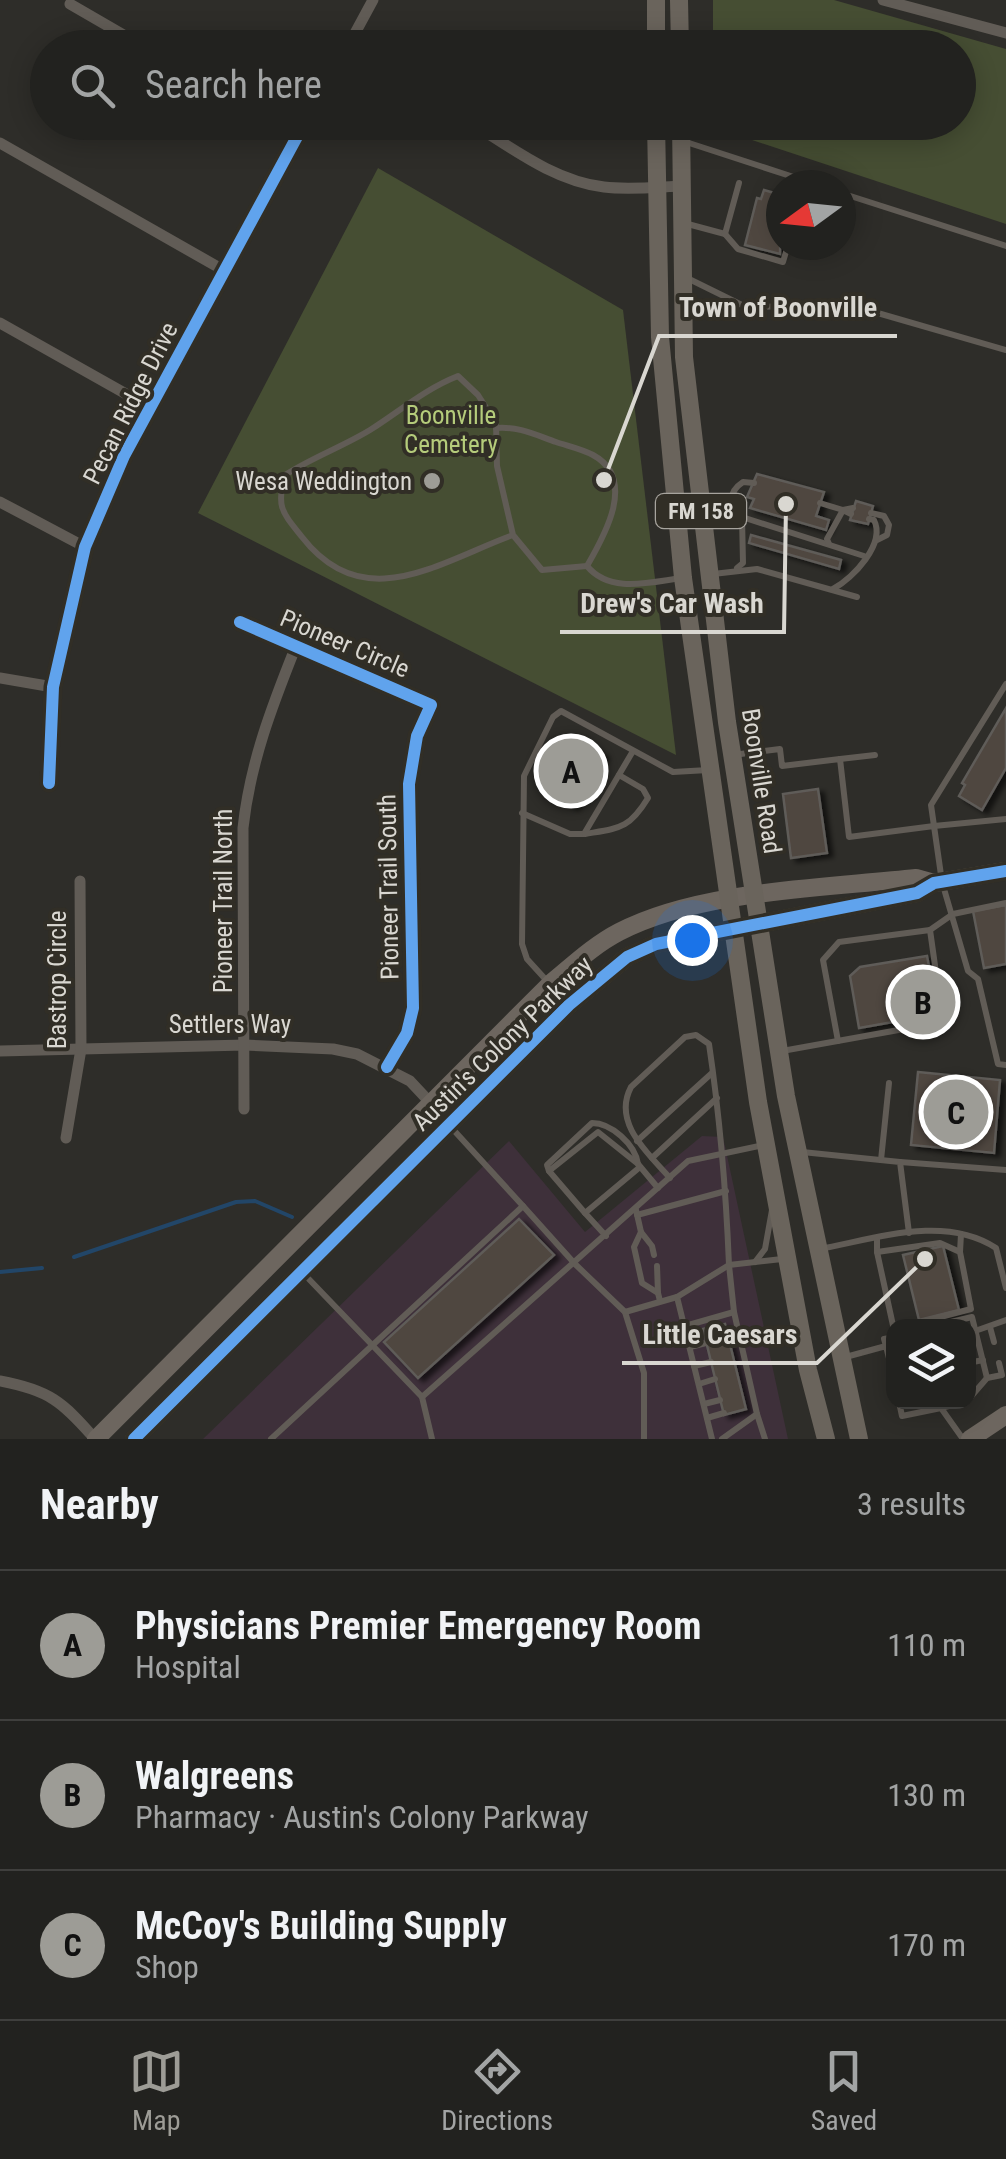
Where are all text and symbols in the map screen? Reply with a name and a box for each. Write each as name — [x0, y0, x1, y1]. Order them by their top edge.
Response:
search box — [30, 30, 976, 140]
icon: search — [65, 58, 120, 113]
text: Search here — [145, 63, 322, 107]
north arrow — [766, 170, 856, 260]
callout: Town of Boonville — [659, 278, 897, 336]
text: Town of Boonville — [679, 291, 877, 324]
street label: Pecan Ridge Drive — [77, 317, 184, 489]
park label: Boonville Cemetery — [404, 401, 498, 459]
place label: Wesa Weddington — [235, 467, 412, 496]
marker: Wesa Weddington — [421, 470, 443, 492]
road number: FM 158 — [656, 494, 746, 528]
callout: Drew's Car Wash — [560, 574, 784, 632]
text: Drew's Car Wash — [580, 587, 764, 620]
street label: Pioneer Circle — [276, 603, 414, 684]
street label: Boonville Road — [736, 707, 787, 856]
pin: A — [538, 734, 604, 808]
street label: Pioneer Trail South — [372, 794, 405, 980]
street label: Pioneer Trail North — [209, 809, 238, 993]
street label: Bastrop Circle — [43, 911, 72, 1049]
your location — [667, 915, 718, 966]
street label: Austin's Colony Parkway — [406, 950, 598, 1137]
pin: B — [890, 964, 956, 1040]
street label: Settlers Way — [169, 1010, 291, 1039]
pin: C — [924, 1074, 988, 1150]
callout: Little Caesars — [622, 1305, 817, 1363]
text: Little Caesars — [643, 1318, 797, 1351]
map controls — [886, 1319, 976, 1409]
button: layers — [886, 1319, 976, 1409]
text: Nearby — [40, 1480, 159, 1529]
text: 3 results — [857, 1485, 966, 1523]
text: Physicians Premier Emergency Room — [135, 1604, 701, 1648]
text: A — [63, 1626, 82, 1664]
text: 110 m — [887, 1626, 966, 1664]
text: Hospital — [135, 1648, 241, 1686]
text: Walgreens — [135, 1754, 294, 1798]
text: B — [64, 1776, 81, 1814]
text: 130 m — [887, 1776, 966, 1814]
text: Pharmacy · Austin's Colony Parkway — [135, 1798, 589, 1836]
text: McCoy's Building Supply — [135, 1904, 507, 1948]
text: C — [63, 1926, 82, 1964]
text: 170 m — [887, 1926, 966, 1964]
text: Shop — [135, 1948, 199, 1986]
tab: Map — [129, 2044, 184, 2137]
tab: Directions — [441, 2044, 553, 2137]
tab: Saved — [811, 2044, 877, 2137]

